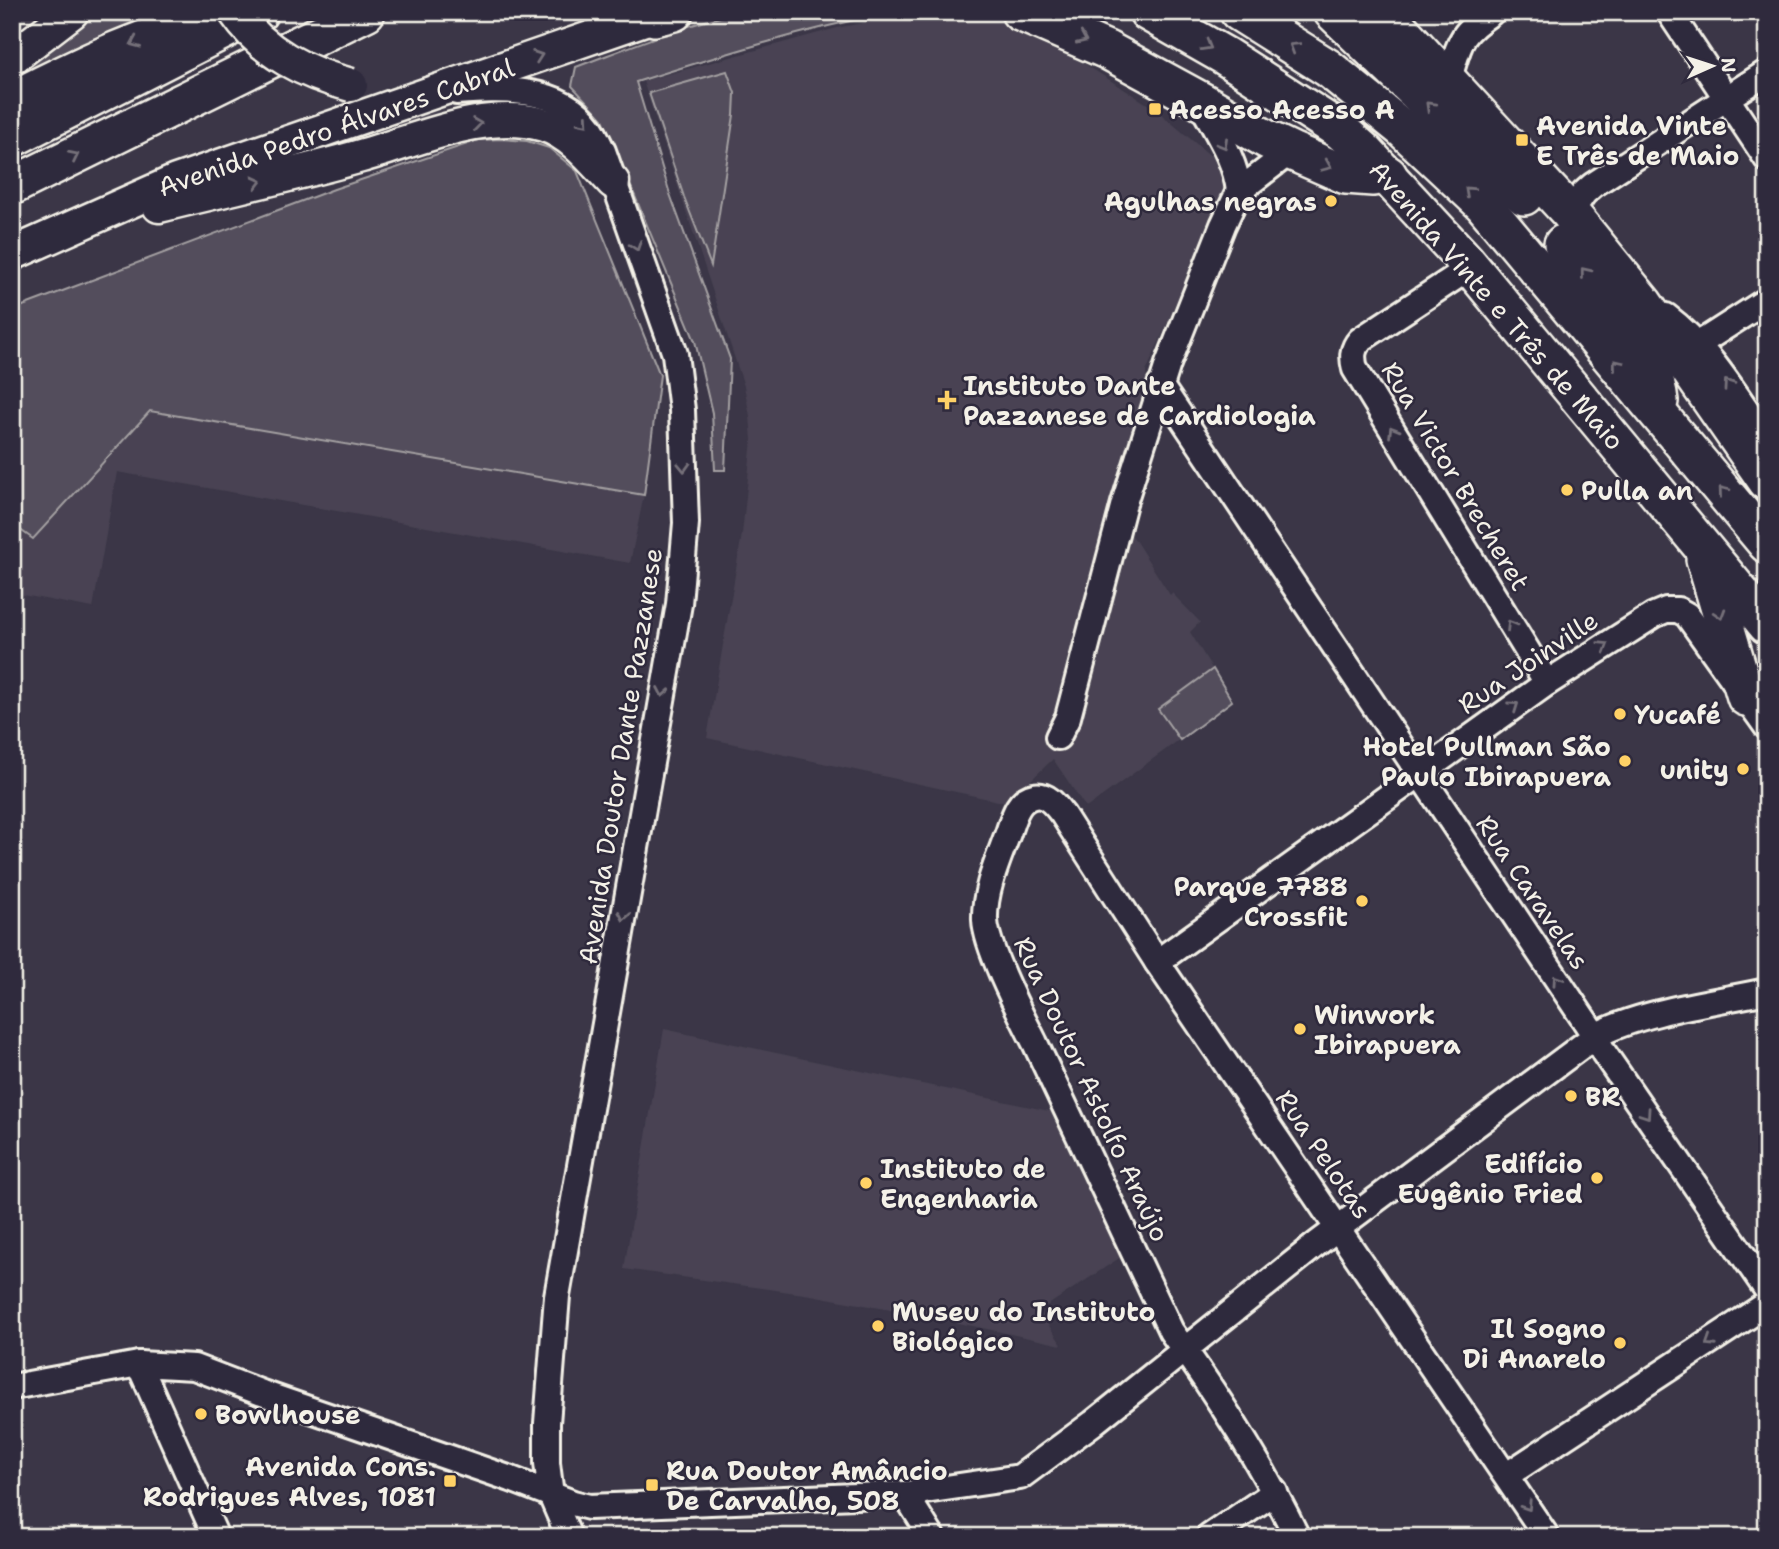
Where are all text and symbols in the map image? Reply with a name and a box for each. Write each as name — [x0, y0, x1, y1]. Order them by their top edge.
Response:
one-way arrow — [1075, 31, 1087, 45]
north arrow — [1678, 32, 1748, 102]
one-way arrow — [130, 35, 143, 49]
one-way arrow — [1200, 38, 1212, 51]
one-way arrow — [1289, 42, 1302, 55]
street label: Avenida Pedro Álvares Cabral — [153, 49, 519, 204]
one-way arrow — [532, 50, 544, 64]
text: N — [1716, 57, 1741, 73]
place label: Acesso Acesso A — [1169, 92, 1395, 127]
marker: Acesso Acesso A — [1147, 101, 1163, 117]
one-way arrow — [1425, 102, 1438, 115]
place label: Avenida Vinte E Três de Maio — [1536, 108, 1739, 173]
one-way arrow — [576, 114, 588, 127]
one-way arrow — [471, 116, 483, 131]
marker: Avenida Vinte E Três de Maio — [1514, 132, 1530, 148]
one-way arrow — [1215, 137, 1228, 150]
one-way arrow — [67, 151, 79, 165]
street label: Avenida Vinte e Três de Maio — [1361, 153, 1633, 457]
one-way arrow — [1320, 158, 1333, 172]
one-way arrow — [251, 176, 263, 190]
place label: Agulhas negras — [1104, 184, 1317, 219]
one-way arrow — [1464, 187, 1477, 200]
marker: Agulhas negras — [1323, 193, 1339, 209]
one-way arrow — [628, 240, 642, 252]
one-way arrow — [1581, 267, 1593, 280]
street label: Rua Victor Brecheret — [1374, 355, 1538, 597]
one-way arrow — [1613, 359, 1625, 372]
place label: Instituto Dante Pazzanese de Cardiologia — [963, 368, 1316, 433]
one-way arrow — [1724, 379, 1736, 392]
marker: Instituto Dante Pazzanese de Cardiologia — [937, 390, 957, 410]
one-way arrow — [1388, 425, 1401, 438]
one-way arrow — [677, 461, 692, 472]
place label: Pulla an — [1581, 473, 1693, 508]
marker: Pulla an — [1559, 482, 1575, 498]
one-way arrow — [1719, 486, 1731, 499]
street label: Avenida Doutor Dante Pazzanese — [570, 545, 670, 967]
street label: Rua Joinville — [1451, 602, 1605, 722]
one-way arrow — [1712, 607, 1727, 619]
one-way arrow — [1507, 620, 1520, 633]
one-way arrow — [1596, 641, 1609, 654]
one-way arrow — [656, 686, 671, 698]
place label: Yucafé — [1634, 697, 1721, 732]
one-way arrow — [1506, 702, 1519, 714]
marker: Yucafé — [1612, 706, 1628, 722]
place label: Hotel Pullman São Paulo Ibirapuera — [1362, 729, 1611, 794]
place label: unity — [1659, 752, 1729, 787]
marker: Hotel Pullman São Paulo Ibirapuera — [1617, 753, 1633, 769]
marker: unity — [1735, 761, 1751, 777]
street label: Rua Caravelas — [1468, 808, 1598, 976]
place label: Parque 7788 Crossfit — [1173, 869, 1348, 934]
marker: Parque 7788 Crossfit — [1354, 893, 1370, 909]
one-way arrow — [617, 910, 632, 922]
street label: Rua Doutor Astolfo Araújo — [1006, 931, 1178, 1247]
one-way arrow — [1552, 974, 1565, 987]
place label: Winwork Ibirapuera — [1314, 997, 1461, 1062]
marker: Winwork Ibirapuera — [1292, 1021, 1308, 1037]
place label: BR — [1585, 1079, 1621, 1114]
street label: Rua Pelotas — [1268, 1083, 1380, 1225]
marker: BR — [1563, 1088, 1579, 1104]
one-way arrow — [1638, 1106, 1650, 1119]
place label: Edifício Eugênio Fried — [1397, 1146, 1583, 1211]
place label: Instituto de Engenharia — [880, 1151, 1046, 1216]
marker: Edifício Eugênio Fried — [1589, 1170, 1605, 1186]
marker: Instituto de Engenharia — [858, 1175, 874, 1191]
place label: Museu do Instituto Biológico — [892, 1294, 1155, 1359]
place label: Il Sogno Di Anarelo — [1462, 1311, 1606, 1376]
marker: Museu do Instituto Biológico — [870, 1318, 886, 1334]
one-way arrow — [1704, 1334, 1717, 1347]
marker: Il Sogno Di Anarelo — [1612, 1335, 1628, 1351]
place label: Bowlhouse — [215, 1397, 361, 1432]
marker: Bowlhouse — [193, 1406, 209, 1422]
place label: Avenida Cons. Rodrigues Alves, 1081 — [143, 1449, 436, 1514]
place label: Rua Doutor Amâncio De Carvalho, 508 — [666, 1453, 948, 1518]
marker: Avenida Cons. Rodrigues Alves, 1081 — [442, 1473, 458, 1489]
marker: Rua Doutor Amâncio De Carvalho, 508 — [644, 1477, 660, 1493]
one-way arrow — [1519, 1498, 1532, 1511]

